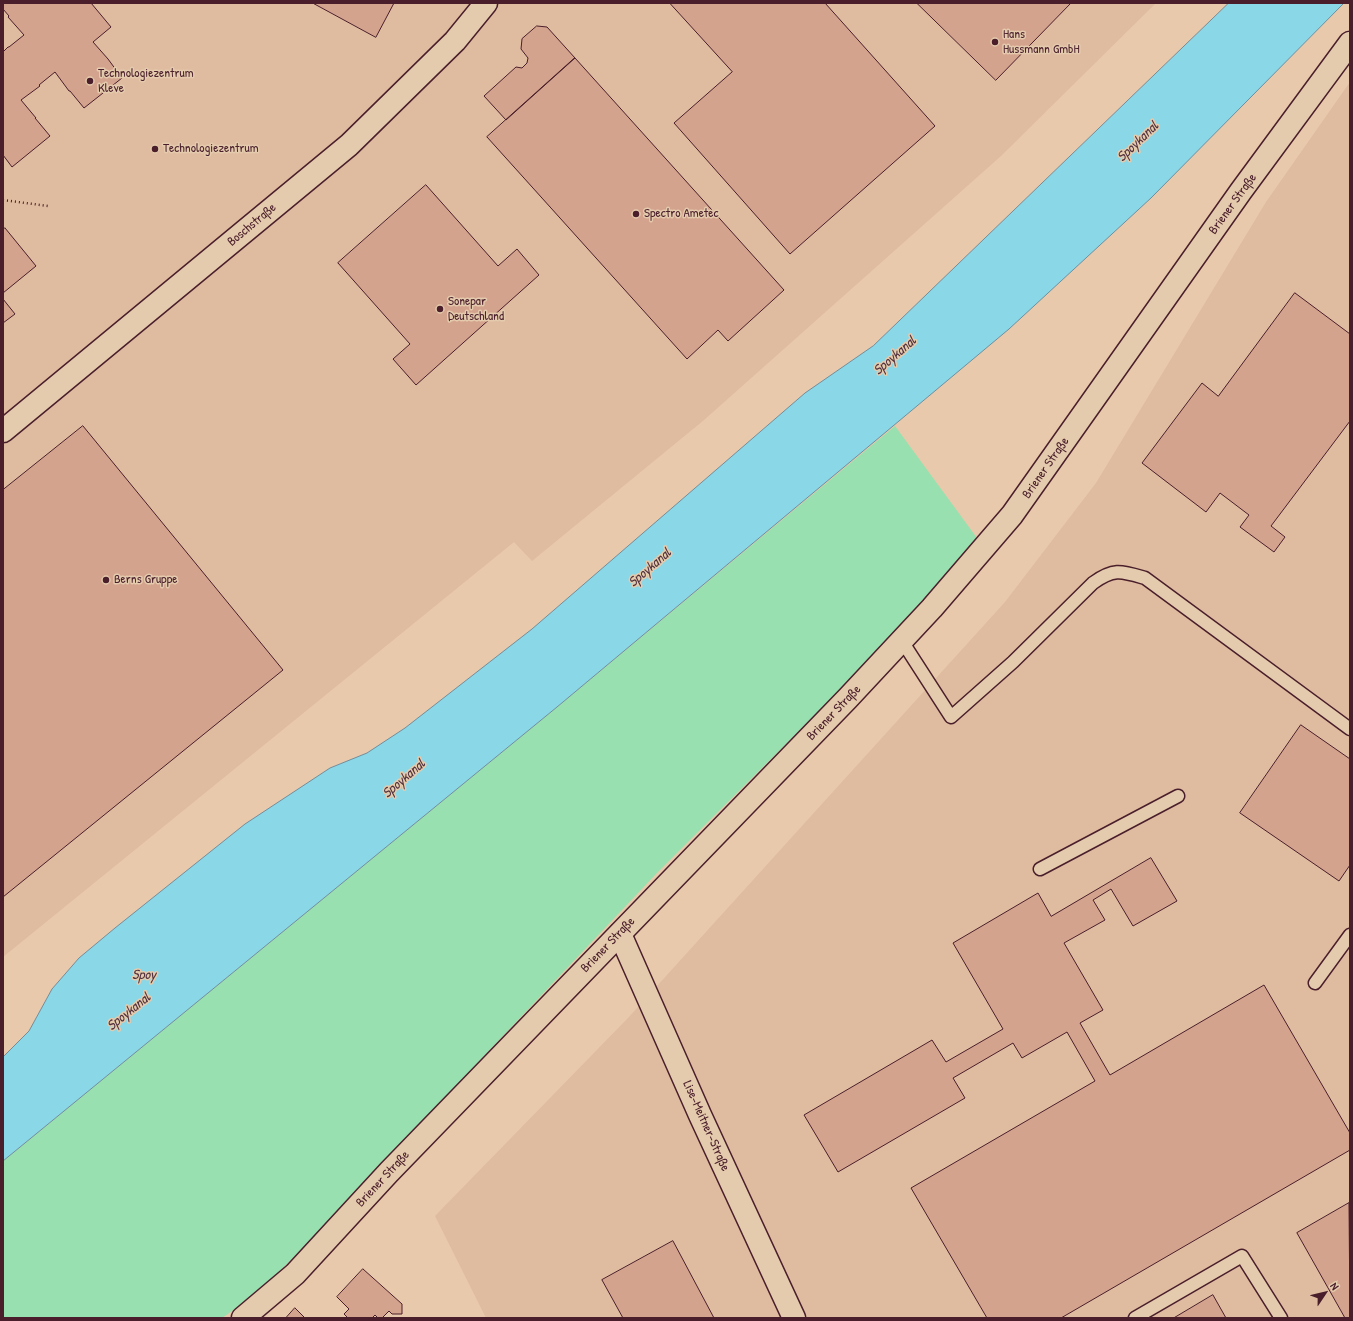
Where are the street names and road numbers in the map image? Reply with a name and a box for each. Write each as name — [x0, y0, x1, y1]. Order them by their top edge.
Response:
street label: Briener Straße — [1206, 171, 1260, 237]
street label: Boschstraße — [224, 200, 280, 250]
street label: Briener Straße — [1019, 434, 1073, 502]
street label: Briener Straße — [804, 682, 864, 744]
street label: Briener Straße — [578, 914, 638, 976]
street label: Lise-Meitner-Straße — [679, 1078, 733, 1174]
street label: Briener Straße — [353, 1148, 413, 1210]

